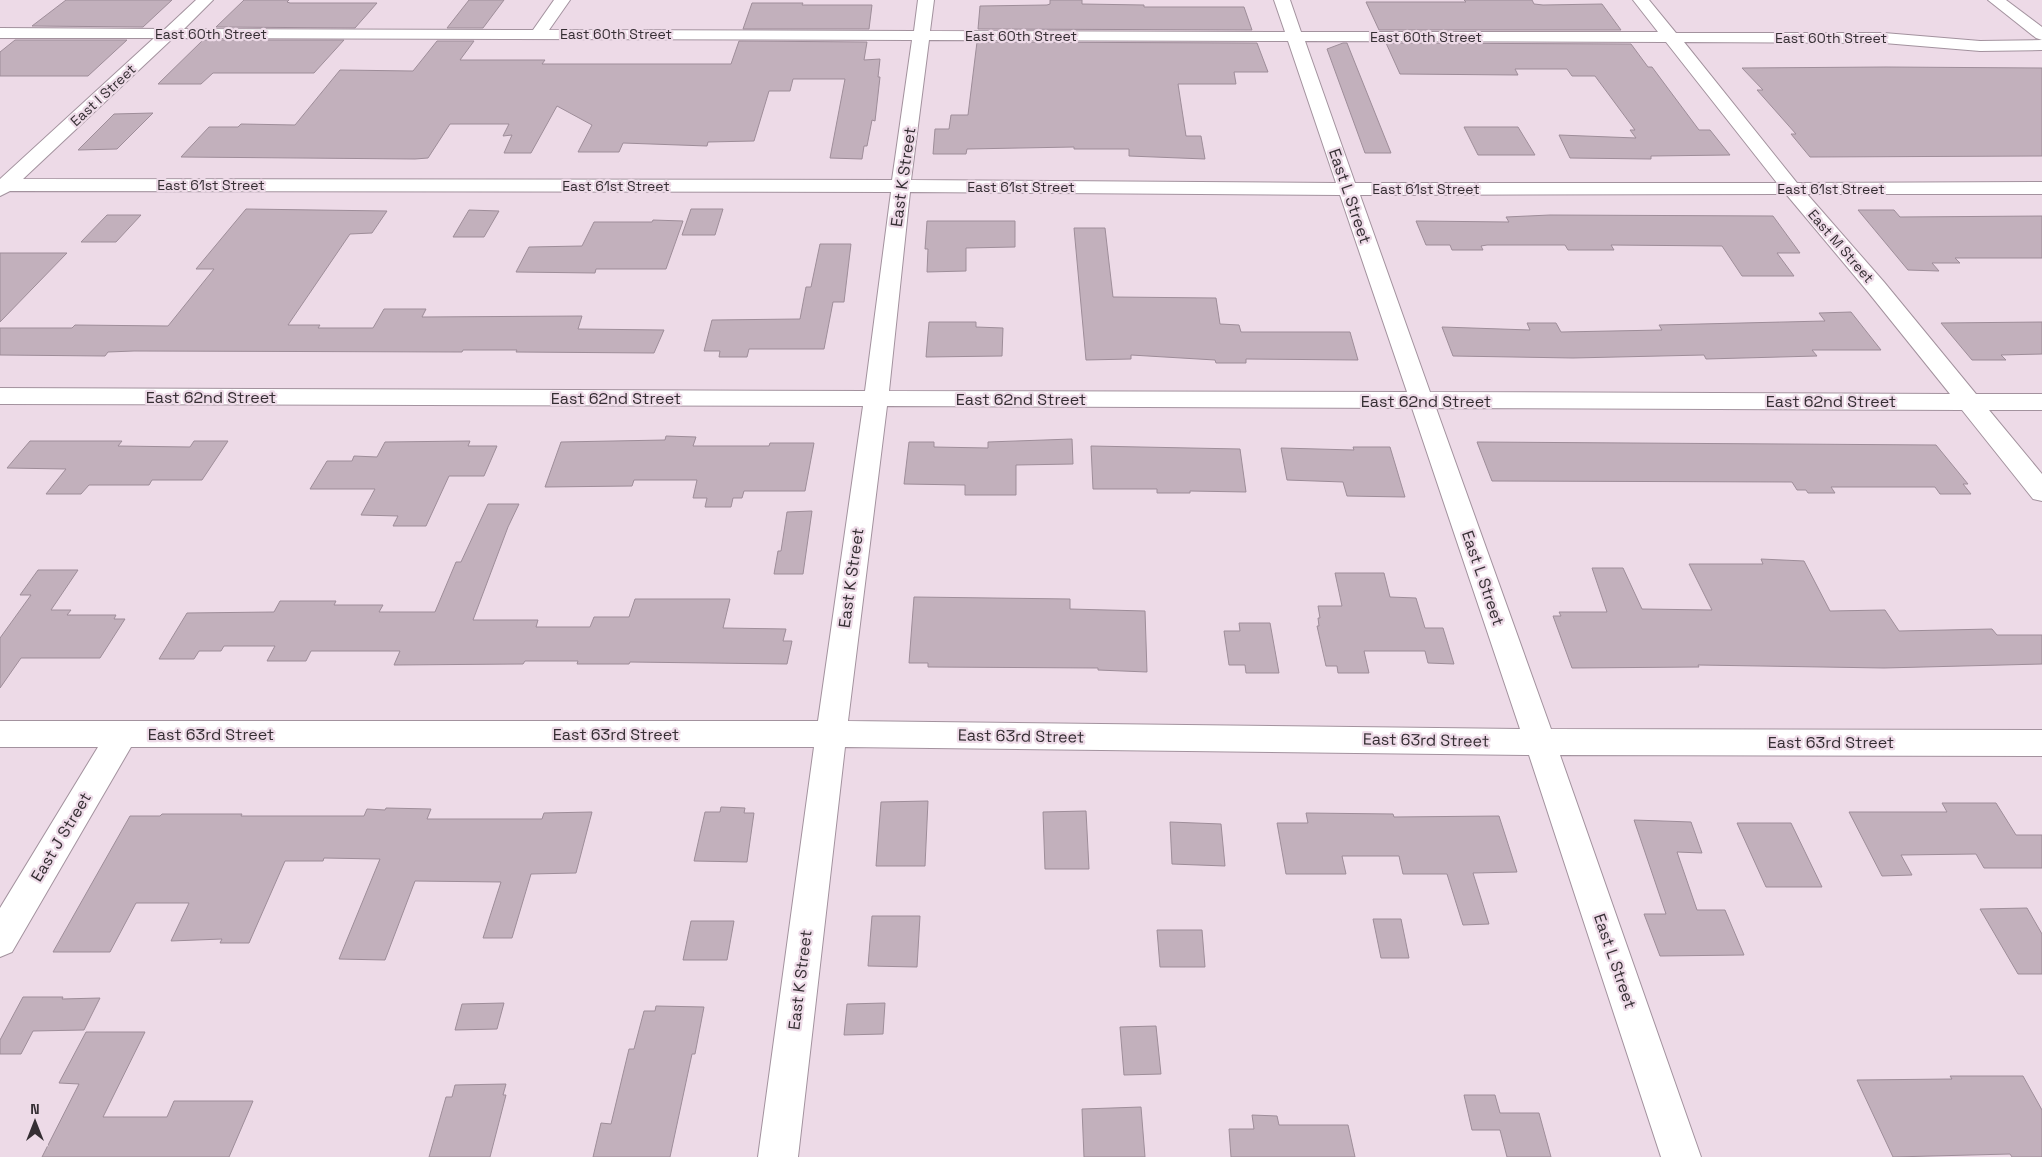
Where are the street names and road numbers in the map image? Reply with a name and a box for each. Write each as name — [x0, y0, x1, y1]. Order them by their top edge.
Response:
street label: East 60th Street — [155, 25, 267, 43]
street label: East 60th Street — [560, 25, 672, 43]
street label: East 60th Street — [965, 27, 1077, 45]
street label: East 60th Street — [1370, 28, 1482, 46]
street label: East 60th Street — [1775, 29, 1887, 47]
street label: East I Street — [67, 60, 139, 130]
street label: East K Street — [886, 126, 920, 228]
street label: East L Street — [1324, 146, 1376, 246]
street label: East 61st Street — [157, 176, 265, 194]
street label: East 61st Street — [562, 177, 670, 195]
street label: East 61st Street — [967, 178, 1075, 196]
street label: East 61st Street — [1372, 180, 1480, 198]
street label: East 61st Street — [1777, 180, 1885, 198]
street label: East M Street — [1804, 206, 1878, 286]
street label: East 62nd Street — [146, 387, 276, 408]
street label: East 62nd Street — [551, 388, 681, 409]
street label: East 62nd Street — [956, 389, 1086, 410]
street label: East 62nd Street — [1361, 391, 1491, 412]
street label: East 62nd Street — [1766, 391, 1896, 412]
street label: East K Street — [834, 527, 868, 629]
street label: East L Street — [1457, 528, 1509, 628]
street label: East 63rd Street — [148, 724, 274, 745]
street label: East 63rd Street — [553, 724, 679, 745]
street label: East 63rd Street — [958, 724, 1084, 748]
street label: East 63rd Street — [1363, 728, 1489, 752]
street label: East 63rd Street — [1768, 732, 1894, 753]
street label: East J Street — [26, 789, 96, 885]
street label: East L Street — [1589, 911, 1641, 1011]
street label: East K Street — [783, 929, 817, 1031]

